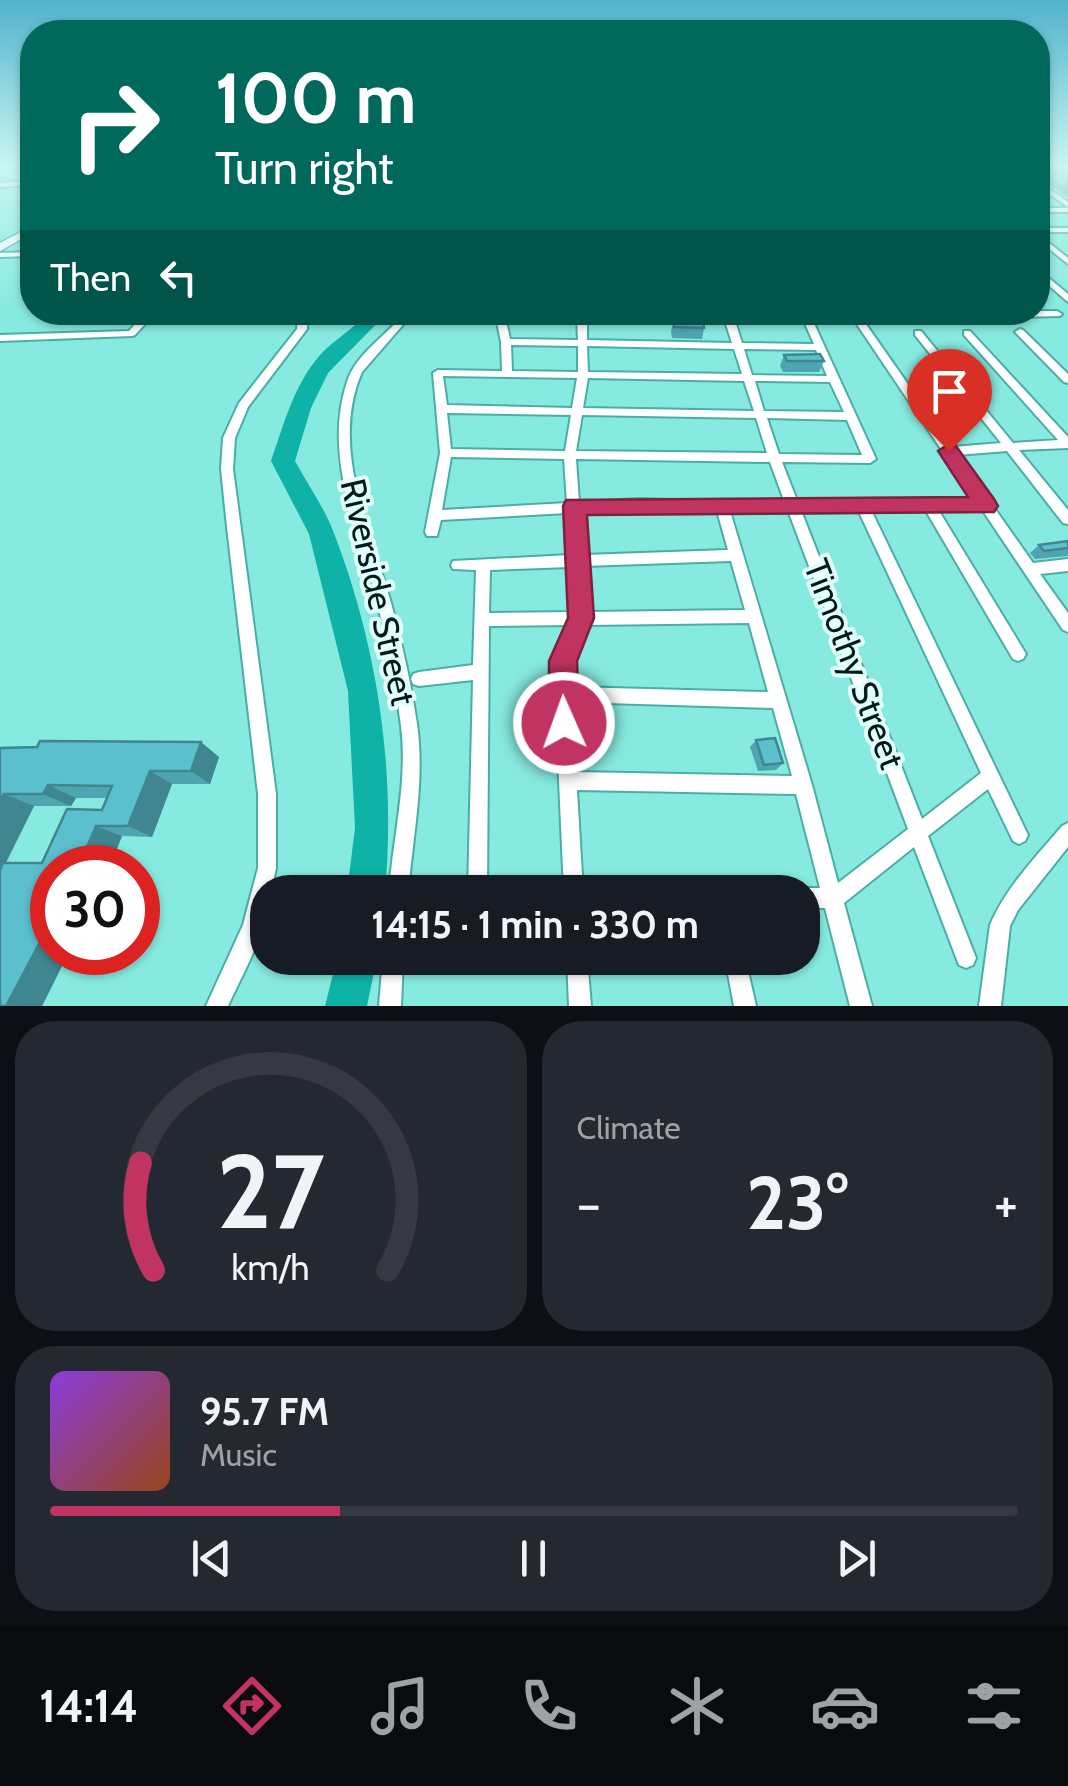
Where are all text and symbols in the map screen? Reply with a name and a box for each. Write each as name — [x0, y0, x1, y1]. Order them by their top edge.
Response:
text: 100 m — [215, 55, 416, 141]
icon: right — [50, 60, 180, 190]
text: Turn right — [215, 141, 394, 195]
icon: left — [151, 250, 206, 305]
text: Then — [50, 254, 131, 301]
pin — [907, 349, 992, 452]
icon: arrive — [922, 364, 977, 419]
street label: Riverside Street — [332, 474, 425, 710]
street label: Timothy Street — [795, 553, 914, 775]
position arrow — [512, 671, 616, 775]
speed limit sign: 30 — [30, 845, 160, 975]
text: 14:15 · 1 min · 330 m — [371, 901, 699, 948]
text: Climate — [577, 1108, 681, 1147]
text: 27 — [217, 1128, 325, 1254]
text: 23° — [746, 1157, 848, 1248]
text: − — [577, 1170, 601, 1237]
text: + — [994, 1170, 1018, 1237]
text: km/h — [232, 1246, 310, 1289]
text: 95.7 FM — [200, 1388, 329, 1435]
text: Music — [200, 1435, 277, 1474]
icon: previous — [184, 1531, 239, 1586]
icon: pause — [506, 1531, 561, 1586]
icon: next — [829, 1531, 884, 1586]
icon: directions — [217, 1671, 287, 1741]
icon: music — [365, 1671, 435, 1741]
icon: phone — [514, 1671, 584, 1741]
icon: climate — [662, 1671, 732, 1741]
icon: car — [810, 1671, 880, 1741]
icon: filters — [959, 1671, 1029, 1741]
text: 14:14 — [39, 1679, 138, 1733]

